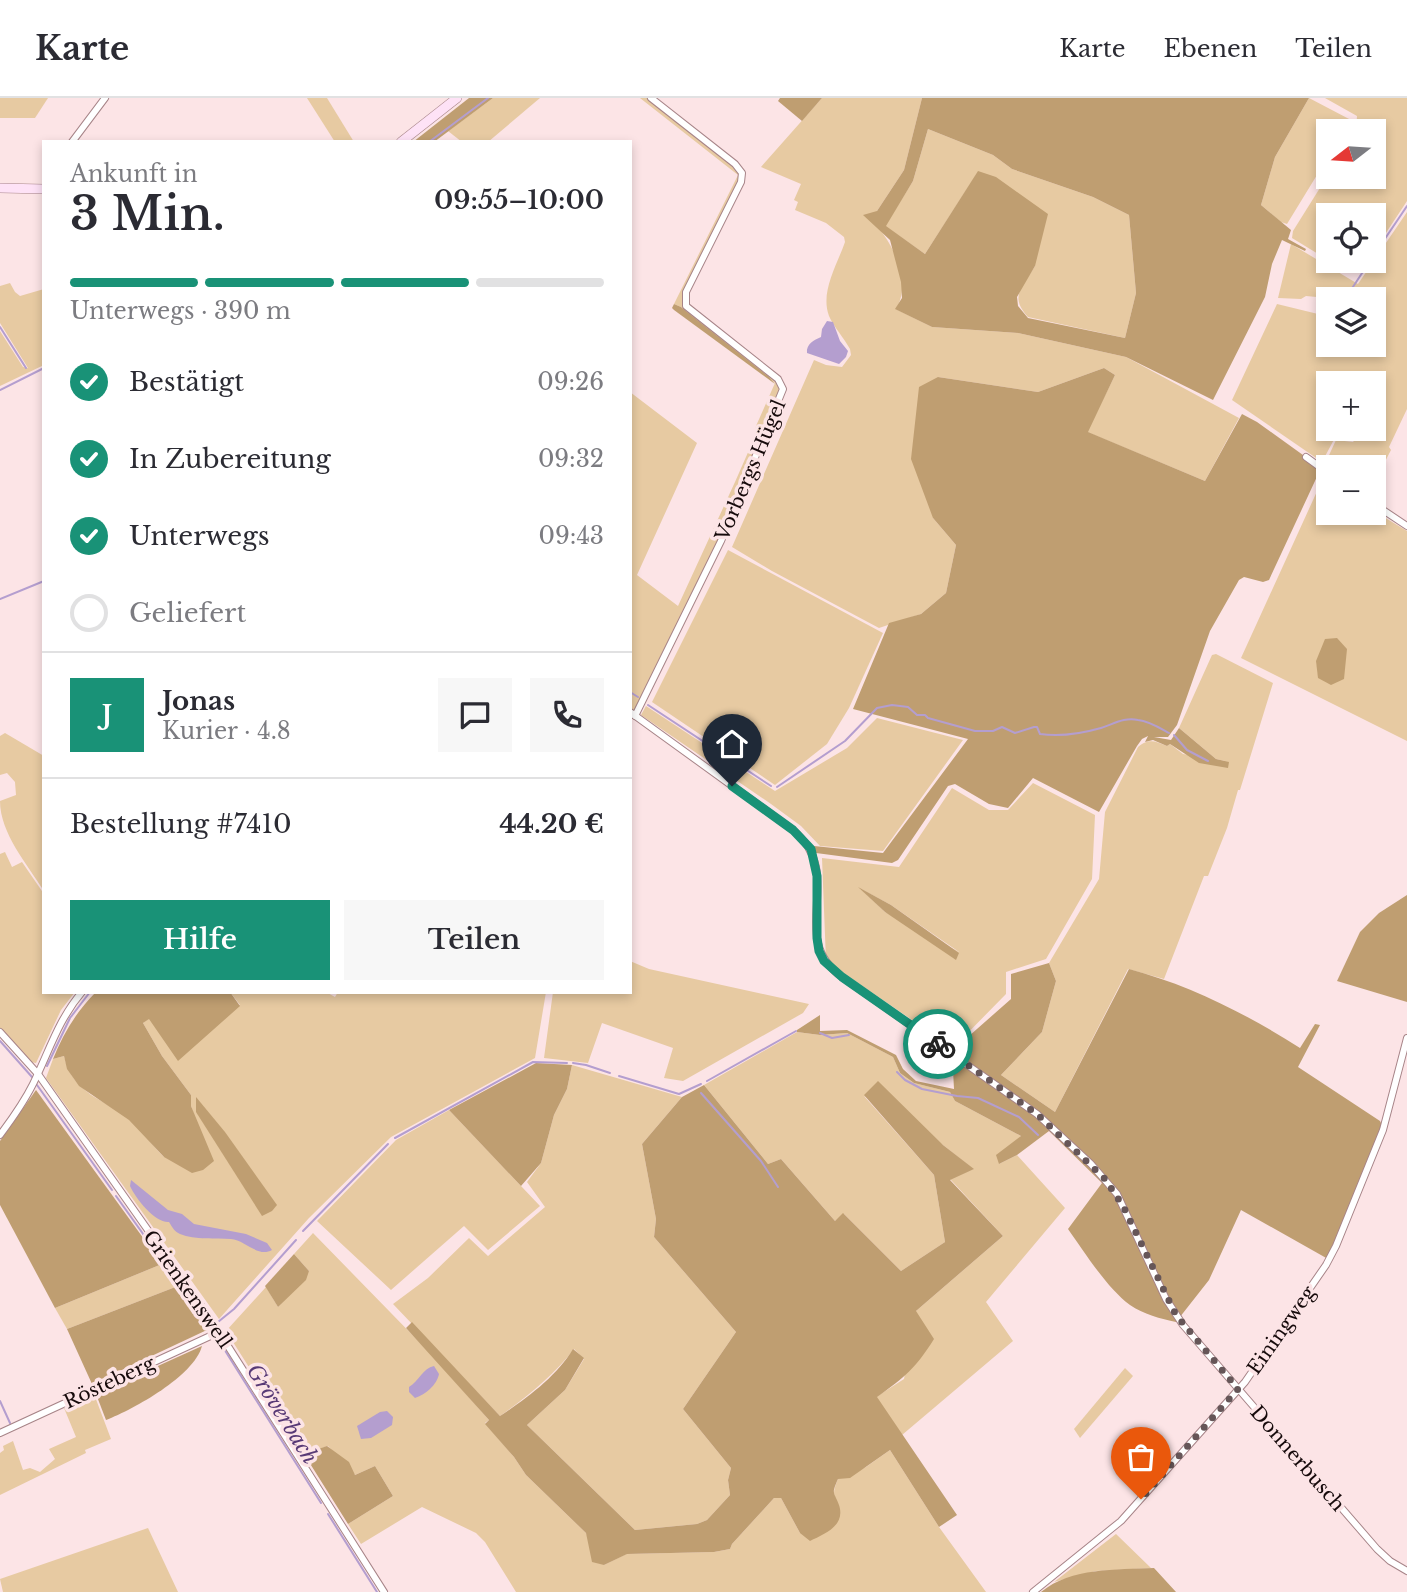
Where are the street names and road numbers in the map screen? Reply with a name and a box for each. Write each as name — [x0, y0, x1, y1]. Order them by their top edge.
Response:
street label: Vorbergs Hügel — [710, 396, 791, 545]
street label: Grienkenswell — [138, 1226, 237, 1353]
street label: Einingweg — [1243, 1281, 1321, 1379]
street label: Rösteberg — [60, 1351, 159, 1414]
street label: Donnerbusch — [1246, 1401, 1350, 1516]

